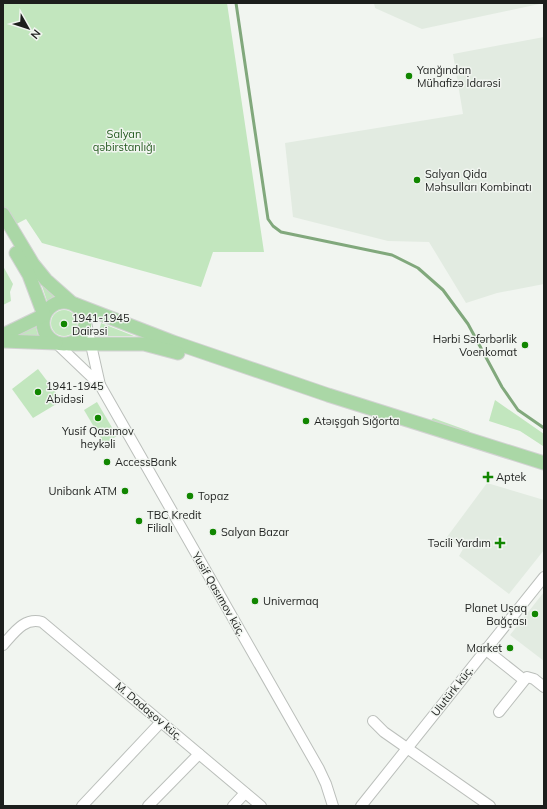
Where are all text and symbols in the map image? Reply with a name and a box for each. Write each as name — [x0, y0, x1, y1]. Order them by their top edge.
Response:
north arrow — [8, 8, 48, 48]
text: N — [28, 27, 44, 42]
place label: Yanğından Mühafizə İdarəsi — [416, 63, 501, 90]
marker: Yanğından Mühafizə İdarəsi — [404, 71, 414, 81]
park label: Salyan qəbirstanlığı — [93, 127, 155, 154]
place label: Salyan Qida Məhsulları Kombinatı — [425, 167, 532, 194]
marker: Salyan Qida Məhsulları Kombinatı — [412, 175, 422, 185]
place label: 1941-1945 Dairəsi — [72, 311, 130, 338]
marker: 1941-1945 Dairəsi — [59, 319, 69, 329]
place label: Hərbi Səfərbərlik Voenkomat — [433, 332, 517, 359]
marker: Hərbi Səfərbərlik Voenkomat — [520, 340, 530, 350]
place label: 1941-1945 Abidəsi — [46, 379, 104, 406]
marker: 1941-1945 Abidəsi — [33, 387, 43, 397]
marker: Yusif Qasımov heykəli — [93, 413, 103, 423]
place label: Atəışgah Sığorta — [314, 414, 399, 428]
marker: Atəışgah Sığorta — [301, 416, 311, 426]
place label: Yusif Qasımov heykəli — [61, 424, 134, 451]
place label: AccessBank — [115, 455, 177, 469]
marker: AccessBank — [102, 457, 112, 467]
place label: Aptek — [496, 470, 526, 484]
marker: Aptek — [483, 472, 493, 482]
place label: Unibank ATM — [48, 484, 117, 498]
marker: Unibank ATM — [120, 486, 130, 496]
place label: Topaz — [198, 489, 229, 503]
marker: Topaz — [185, 491, 195, 501]
place label: TBC Kredit Filialı — [147, 508, 202, 535]
marker: TBC Kredit Filialı — [134, 516, 144, 526]
place label: Salyan Bazar — [221, 525, 289, 539]
marker: Salyan Bazar — [208, 527, 218, 537]
place label: Təcili Yardım — [428, 536, 491, 550]
marker: Təcili Yardım — [494, 537, 506, 549]
street label: Yusif Qasımov küç. — [189, 549, 249, 639]
place label: Univermaq — [263, 594, 319, 608]
marker: Univermaq — [250, 596, 260, 606]
place label: Planet Uşaq Bağçası — [465, 601, 527, 628]
marker: Planet Uşaq Bağçası — [530, 609, 540, 619]
place label: Market — [467, 641, 502, 655]
marker: Market — [505, 643, 515, 653]
street label: Ulutürk küç. — [428, 663, 476, 719]
street label: M. Dadaşov küç. — [113, 679, 185, 743]

